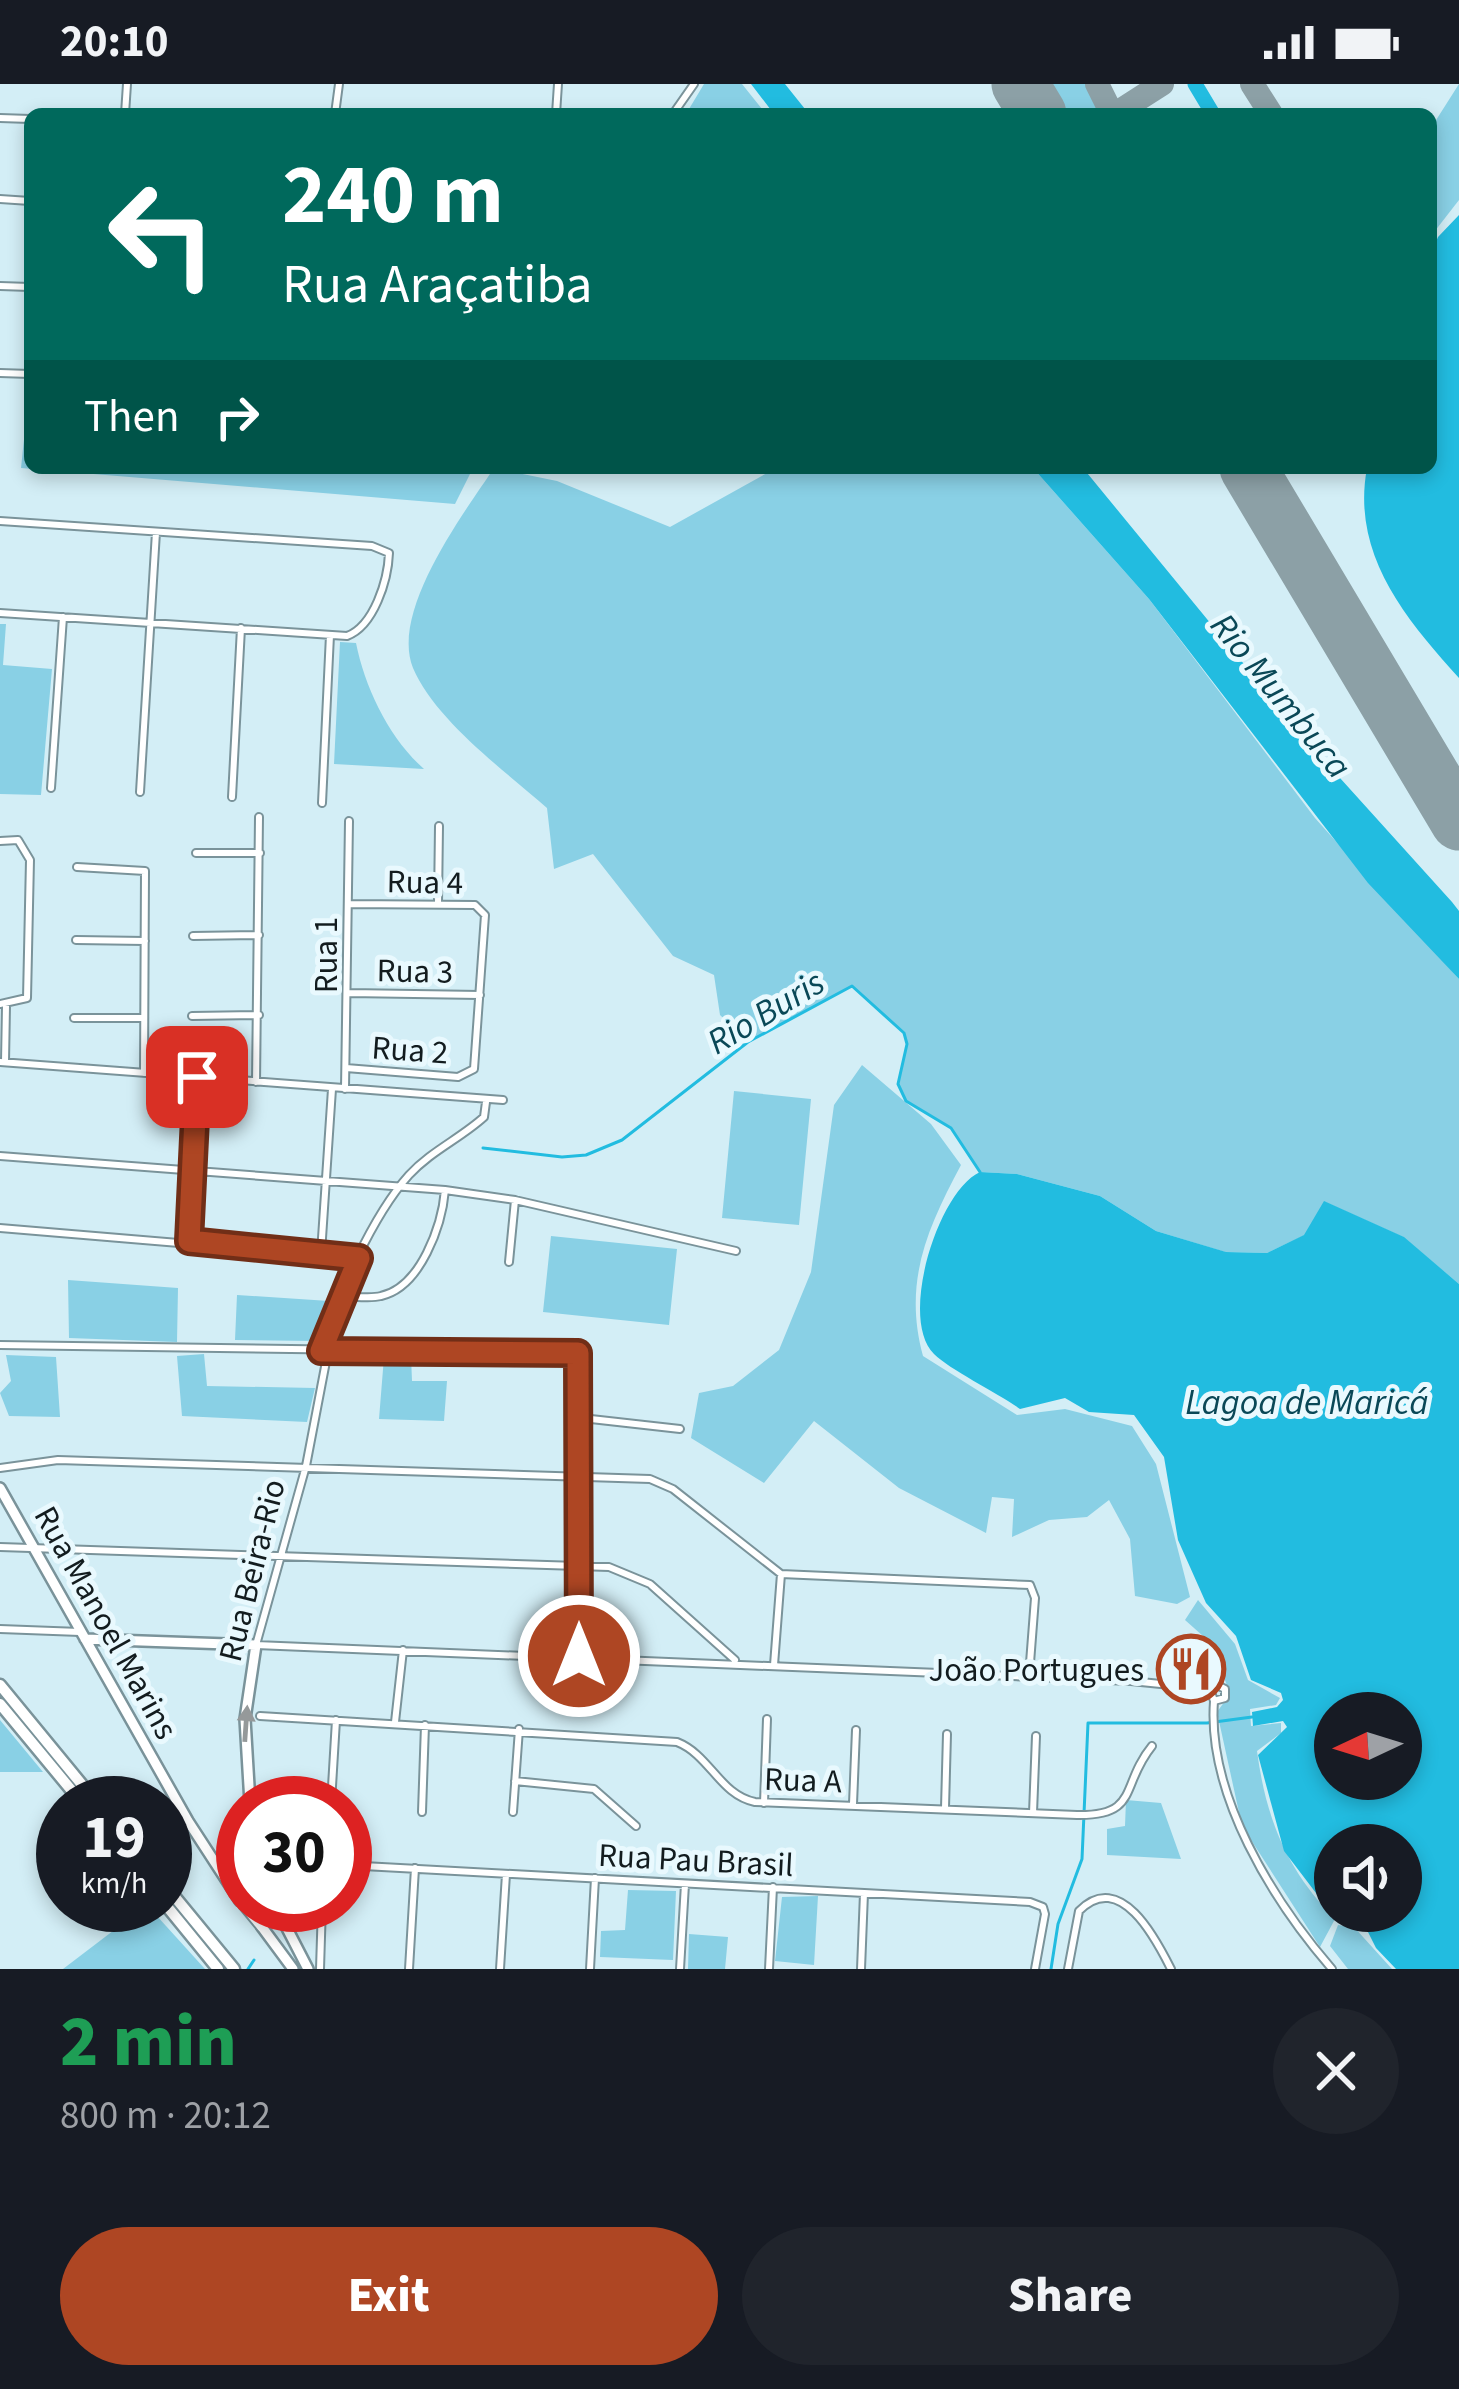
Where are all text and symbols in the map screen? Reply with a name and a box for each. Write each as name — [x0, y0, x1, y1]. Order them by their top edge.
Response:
text: 20:10 — [60, 10, 169, 74]
text: 240 m — [282, 136, 504, 256]
icon: left — [84, 156, 240, 312]
text: Rua Araçatiba — [282, 247, 593, 324]
icon: right — [204, 384, 270, 450]
text: Then — [84, 385, 180, 449]
water label: Rio Mumbuca — [1198, 602, 1364, 790]
street label: Rua 4 — [386, 858, 464, 907]
street label: Rua 1 — [303, 917, 350, 993]
street label: Rua 3 — [376, 947, 454, 996]
water label: Rio Buris — [697, 957, 834, 1067]
street label: Rua 2 — [370, 1024, 450, 1077]
pin — [146, 1026, 248, 1128]
icon: arrive — [164, 1044, 230, 1110]
water label: Lagoa de Maricá — [1185, 1377, 1429, 1428]
street label: Rua Beira-Rio — [207, 1474, 298, 1666]
street label: Rua Manoel Marins — [22, 1498, 189, 1748]
position arrow — [516, 1593, 642, 1719]
restaurant icon: João Portugues — [1156, 1634, 1226, 1704]
place label: João Portugues — [929, 1647, 1144, 1694]
north arrow — [1314, 1692, 1422, 1800]
map controls — [1314, 1692, 1422, 1932]
one-way arrow — [237, 1704, 256, 1742]
street label: Rua A — [763, 1756, 843, 1805]
speed limit sign: 30 — [216, 1776, 372, 1932]
text: 19 — [82, 1796, 146, 1881]
button: sound — [1314, 1824, 1422, 1932]
street label: Rua Pau Brasil — [597, 1832, 795, 1889]
text: km/h — [81, 1862, 147, 1905]
text: 2 min — [60, 1991, 237, 2094]
button: close — [1273, 2008, 1399, 2134]
text: 800 m · 20:12 — [60, 2088, 271, 2144]
button: Exit — [60, 2227, 718, 2365]
button: Share — [742, 2227, 1399, 2365]

